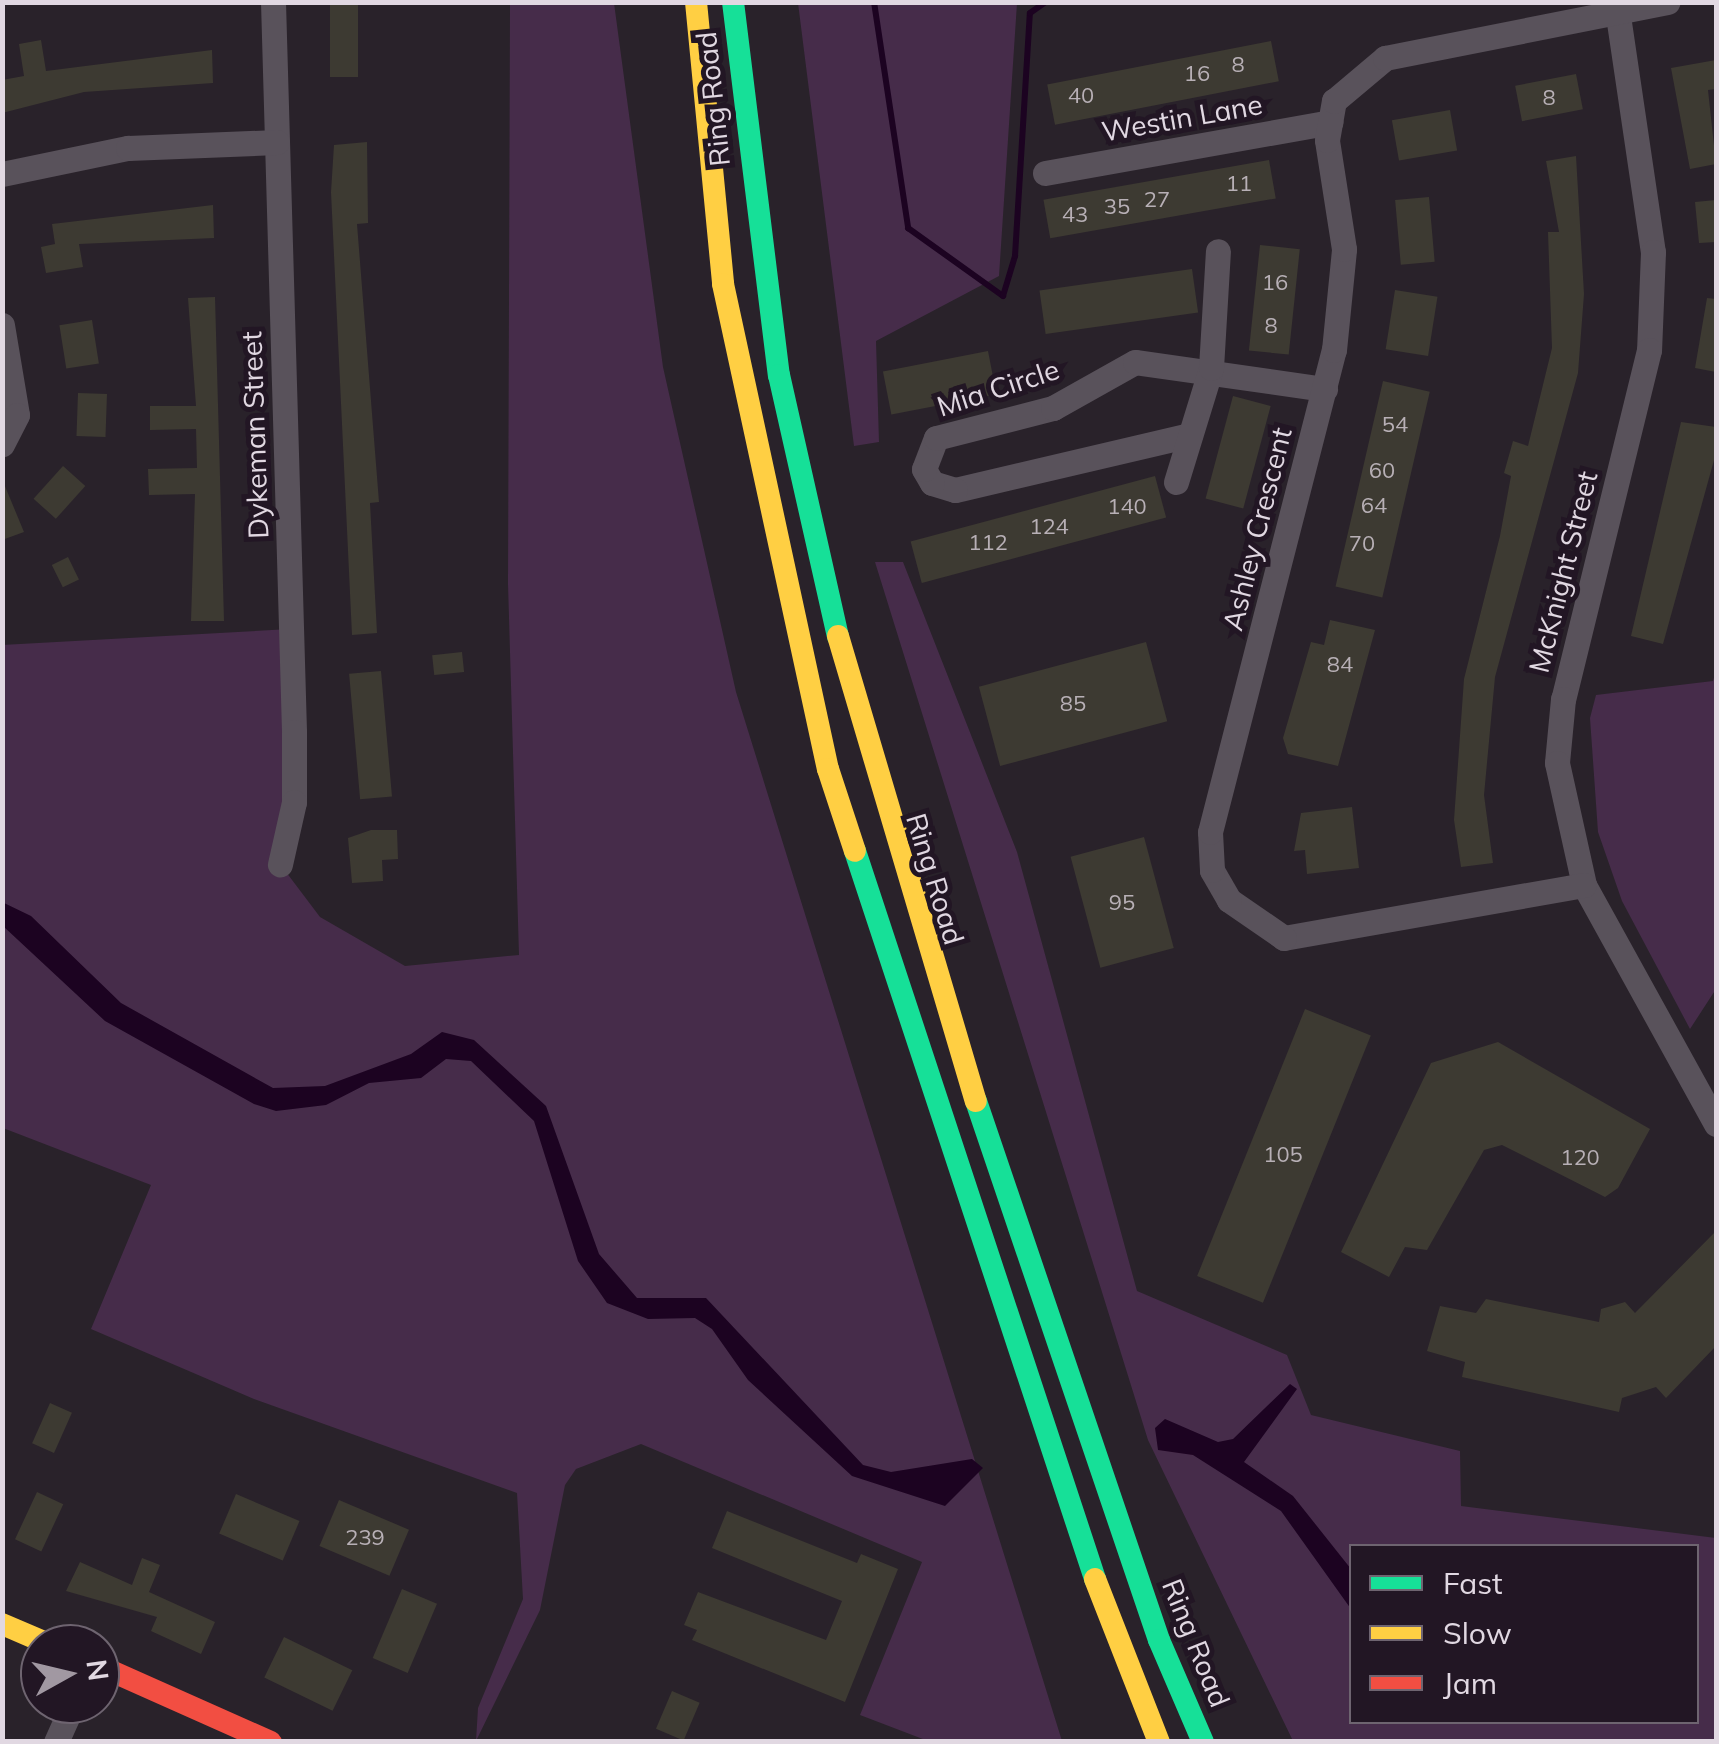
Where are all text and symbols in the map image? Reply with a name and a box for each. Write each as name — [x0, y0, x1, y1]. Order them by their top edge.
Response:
street label: Ring Road — [689, 30, 737, 168]
house number: 8 — [1231, 52, 1245, 78]
house number: 16 — [1184, 61, 1210, 87]
house number: 40 — [1068, 83, 1094, 109]
house number: 8 — [1542, 85, 1556, 111]
street label: Westin Lane — [1099, 87, 1265, 149]
house number: 11 — [1226, 171, 1252, 197]
house number: 27 — [1144, 187, 1170, 213]
house number: 35 — [1104, 194, 1130, 220]
house number: 43 — [1062, 202, 1088, 228]
house number: 16 — [1262, 270, 1288, 296]
house number: 8 — [1264, 313, 1278, 339]
street label: Dykeman Street — [235, 331, 275, 539]
street label: Mia Circle — [933, 352, 1063, 424]
house number: 54 — [1382, 412, 1408, 438]
street label: Ashley Crescent — [1216, 424, 1298, 634]
house number: 60 — [1369, 458, 1395, 484]
street label: McKnight Street — [1522, 468, 1604, 676]
house number: 64 — [1361, 493, 1387, 519]
house number: 140 — [1107, 494, 1147, 520]
house number: 124 — [1029, 514, 1069, 540]
house number: 112 — [968, 530, 1008, 556]
house number: 70 — [1349, 531, 1375, 557]
house number: 84 — [1327, 652, 1353, 678]
house number: 85 — [1060, 691, 1086, 717]
street label: Ring Road — [899, 809, 971, 949]
house number: 95 — [1109, 890, 1135, 916]
house number: 105 — [1263, 1142, 1303, 1168]
house number: 120 — [1560, 1145, 1600, 1171]
house number: 239 — [345, 1525, 385, 1551]
legend — [1349, 1544, 1699, 1724]
text: Fast — [1443, 1564, 1503, 1602]
street label: Ring Road — [1155, 1574, 1237, 1712]
text: Slow — [1443, 1614, 1512, 1652]
north arrow — [20, 1624, 120, 1724]
text: N — [79, 1657, 117, 1683]
text: Jam — [1443, 1664, 1497, 1702]

